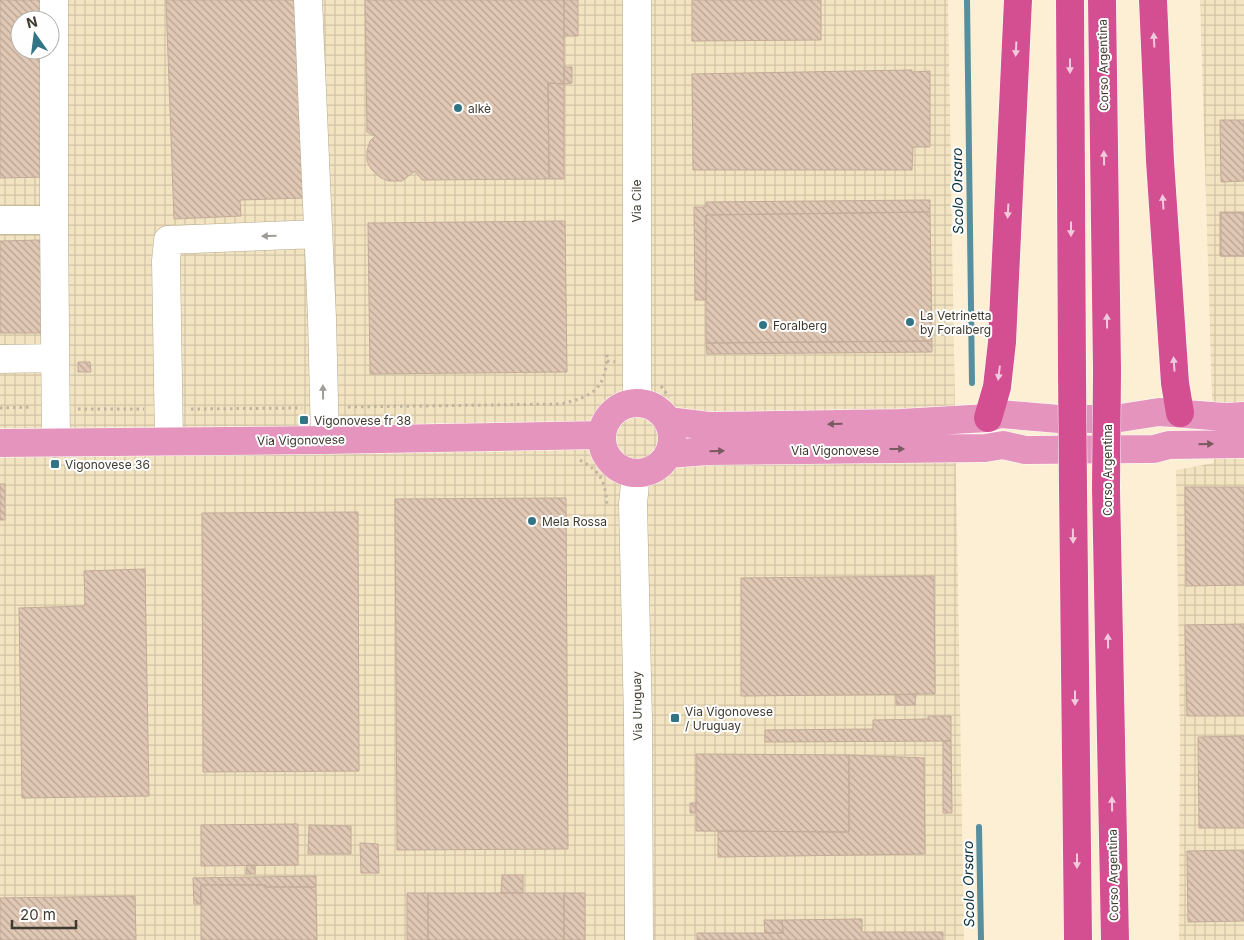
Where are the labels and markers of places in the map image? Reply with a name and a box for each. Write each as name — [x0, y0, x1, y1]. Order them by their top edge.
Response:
place label: alkè — [468, 101, 491, 116]
marker: alkè — [452, 102, 464, 114]
place label: La Vetrinetta by Foralberg — [920, 308, 992, 337]
marker: La Vetrinetta by Foralberg — [904, 316, 916, 328]
place label: Foralberg — [773, 318, 827, 333]
marker: Foralberg — [757, 319, 769, 331]
place label: Vigonovese fr 38 — [314, 413, 411, 428]
marker: Vigonovese fr 38 — [298, 414, 310, 426]
place label: Vigonovese 36 — [65, 457, 150, 472]
marker: Vigonovese 36 — [49, 458, 61, 470]
place label: Mela Rossa — [542, 514, 607, 529]
marker: Mela Rossa — [526, 515, 538, 527]
place label: Via Vigonovese / Uruguay — [685, 704, 773, 733]
marker: Via Vigonovese / Uruguay — [669, 712, 681, 724]

